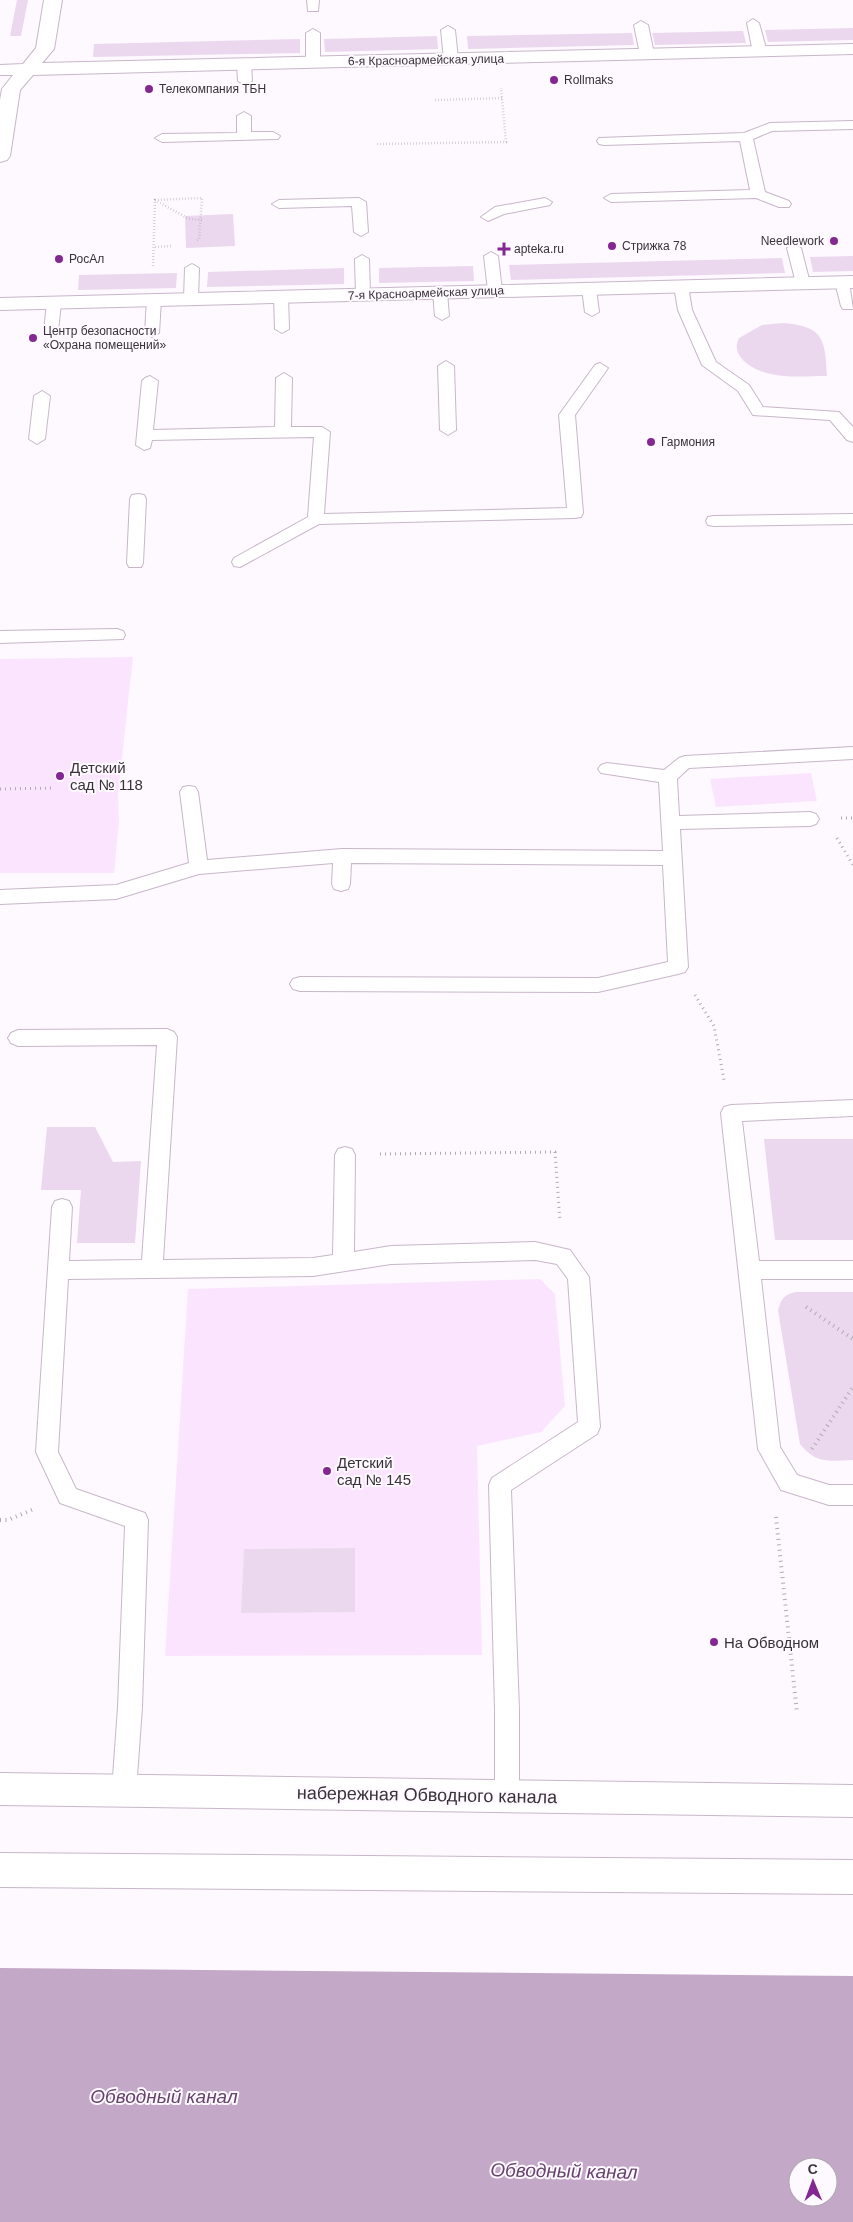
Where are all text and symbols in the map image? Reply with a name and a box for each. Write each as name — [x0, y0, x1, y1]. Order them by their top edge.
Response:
street label: 6-я Красноармейская улица — [348, 52, 504, 68]
place label: Rollmaks — [564, 73, 613, 87]
marker: Rollmaks — [548, 74, 560, 86]
place label: Телекомпания ТБН — [159, 82, 266, 96]
marker: Телекомпания ТБН — [143, 83, 155, 95]
place label: Needlework — [761, 234, 825, 248]
marker: Needlework — [828, 235, 840, 247]
place label: Стрижка 78 — [622, 239, 687, 253]
marker: Стрижка 78 — [606, 240, 618, 252]
place label: apteka.ru — [514, 242, 564, 256]
marker: apteka.ru — [498, 243, 510, 255]
place label: РосАл — [69, 252, 104, 266]
marker: РосАл — [53, 253, 65, 265]
street label: 7-я Красноармейская улица — [348, 283, 505, 303]
place label: Центр безопасности «Охрана помещений» — [43, 324, 166, 352]
marker: Центр безопасности «Охрана помещений» — [27, 332, 39, 344]
place label: Гармония — [661, 435, 715, 449]
marker: Гармония — [645, 436, 657, 448]
place label: Детский сад № 118 — [70, 759, 143, 793]
marker: Детский сад № 118 — [54, 770, 66, 782]
place label: Детский сад № 145 — [337, 1454, 411, 1488]
marker: Детский сад № 145 — [321, 1465, 333, 1477]
place label: На Обводном — [724, 1634, 819, 1651]
marker: На Обводном — [708, 1636, 720, 1648]
street label: набережная Обводного канала — [297, 1783, 558, 1807]
water label: Обводный канал — [90, 2086, 238, 2107]
north arrow — [788, 2157, 838, 2207]
water label: Обводный канал — [490, 2159, 638, 2183]
text: С — [808, 2161, 818, 2177]

